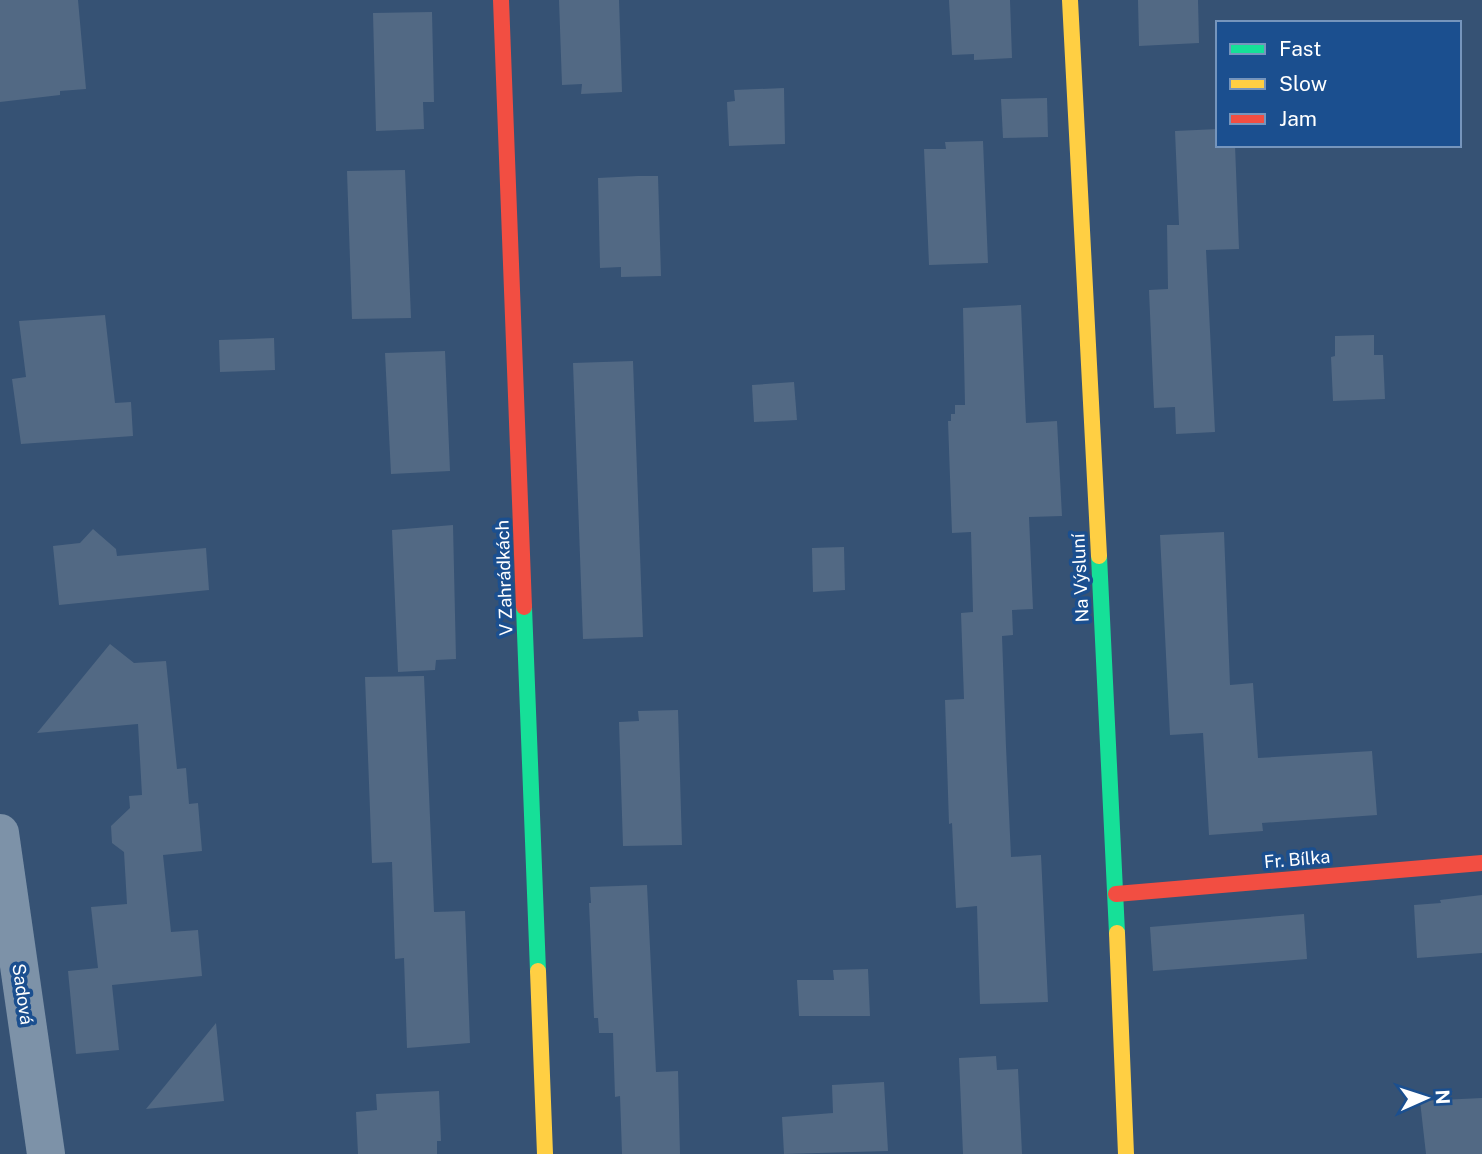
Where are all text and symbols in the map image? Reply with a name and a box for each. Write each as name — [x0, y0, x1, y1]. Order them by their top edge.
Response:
legend — [1216, 21, 1461, 147]
text: Fast — [1279, 36, 1321, 61]
text: Slow — [1279, 71, 1327, 96]
text: Jam — [1279, 106, 1317, 131]
street label: V Zahrádkách — [491, 520, 517, 636]
street label: Na Výsluní — [1067, 533, 1093, 623]
street label: Fr. Bílka — [1263, 846, 1331, 872]
street label: Sadová — [8, 962, 38, 1026]
north arrow — [1391, 1063, 1461, 1133]
text: N — [1432, 1089, 1454, 1105]

